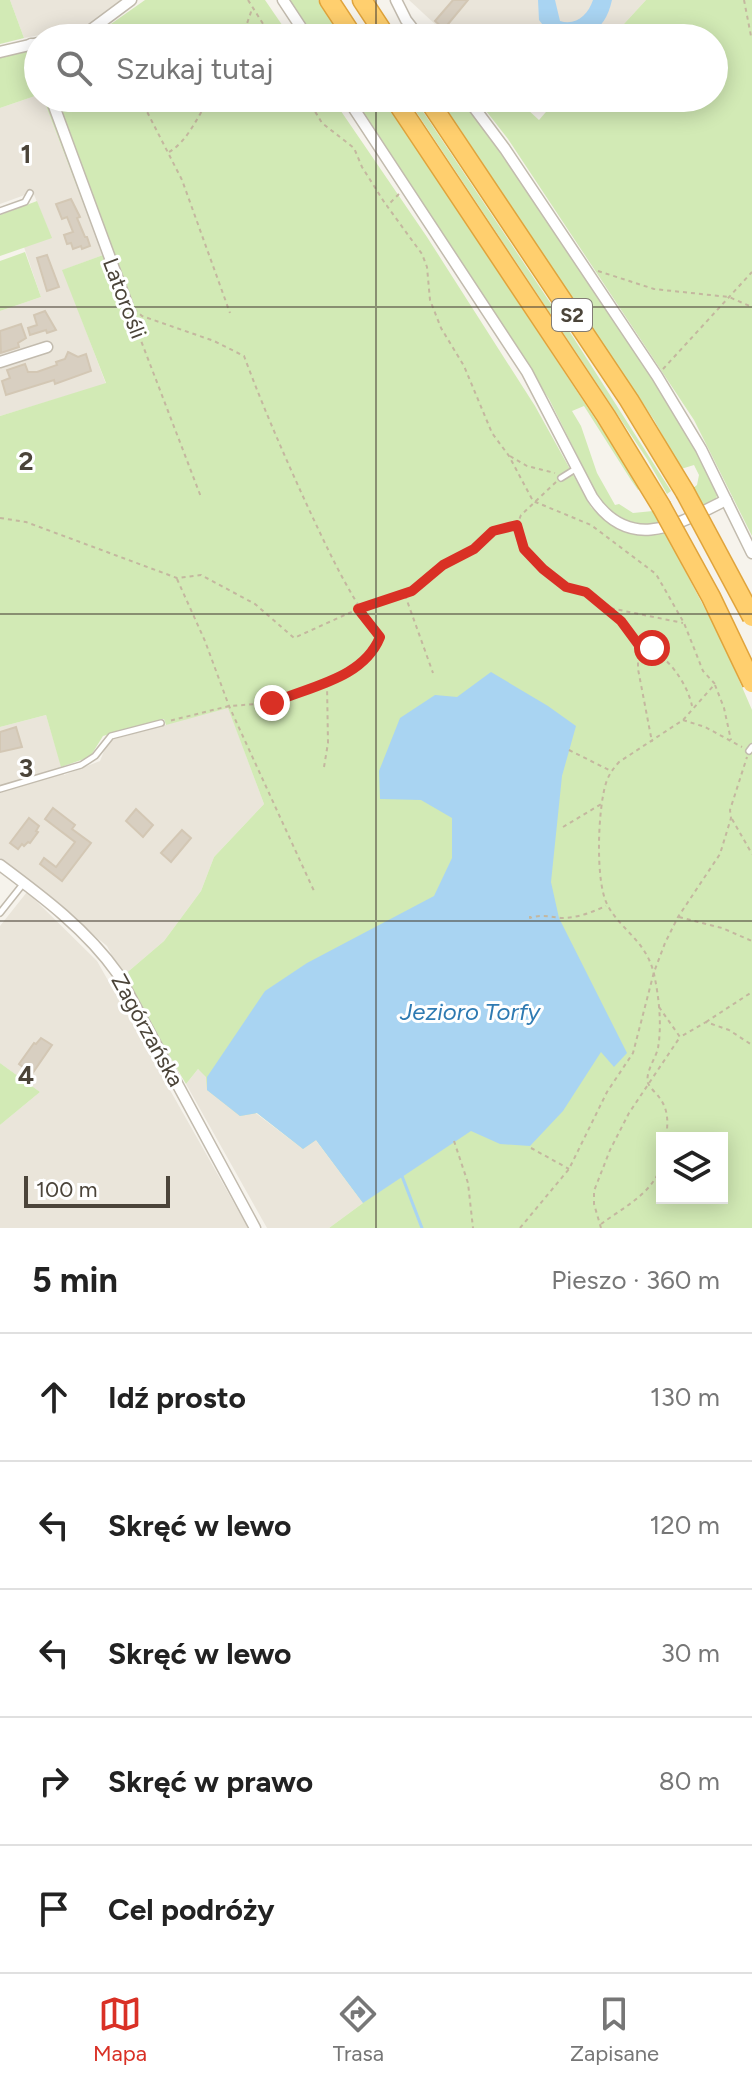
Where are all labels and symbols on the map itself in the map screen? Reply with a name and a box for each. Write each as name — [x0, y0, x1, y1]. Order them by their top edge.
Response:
text: 1 — [21, 138, 31, 170]
street label: Latorośli — [97, 254, 152, 342]
road number: S2 — [552, 299, 592, 331]
text: 2 — [18, 445, 34, 477]
route start — [634, 630, 670, 666]
route end — [254, 685, 290, 721]
text: 3 — [19, 752, 33, 784]
street label: Zagórzańska — [106, 969, 190, 1091]
water label: Jezioro Torfy — [399, 997, 541, 1026]
text: 4 — [18, 1059, 34, 1091]
scale bar — [24, 1172, 170, 1208]

